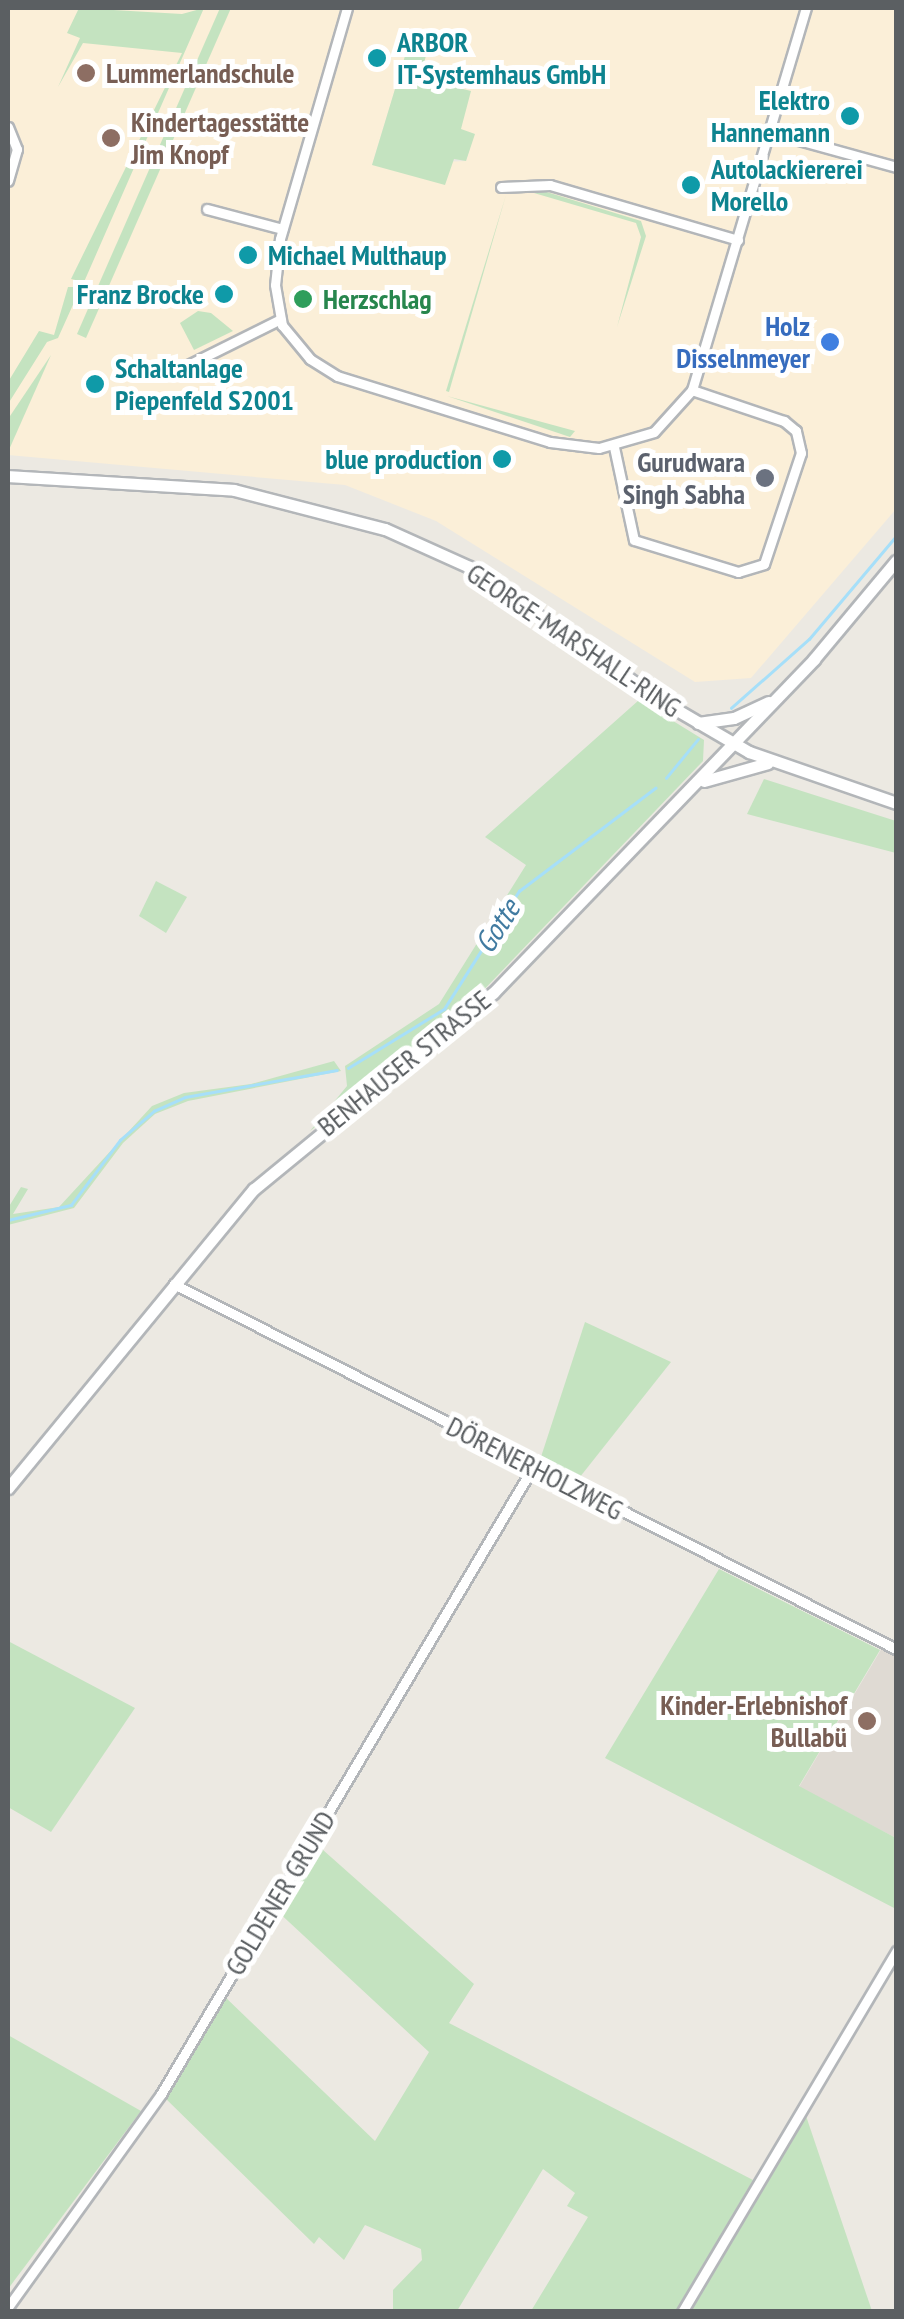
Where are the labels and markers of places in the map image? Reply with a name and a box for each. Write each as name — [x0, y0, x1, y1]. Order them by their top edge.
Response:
place label: ARBOR IT-Systemhaus GmbH — [397, 25, 606, 91]
marker: ARBOR IT-Systemhaus GmbH — [366, 47, 388, 69]
place label: Lummerlandschule — [106, 56, 295, 90]
marker: Lummerlandschule — [75, 62, 97, 84]
place label: Elektro Hannemann — [711, 83, 830, 149]
place label: Kindertagesstätte Jim Knopf — [131, 105, 309, 171]
marker: Elektro Hannemann — [839, 105, 861, 127]
marker: Kindertagesstätte Jim Knopf — [100, 127, 122, 149]
place label: Autolackiererei Morello — [711, 152, 863, 218]
marker: Autolackiererei Morello — [680, 174, 702, 196]
place label: Michael Multhaup — [268, 238, 447, 272]
marker: Michael Multhaup — [237, 244, 259, 266]
place label: Franz Brocke — [76, 277, 204, 311]
place label: Herzschlag — [323, 282, 432, 316]
marker: Franz Brocke — [213, 283, 235, 305]
marker: Herzschlag — [292, 288, 314, 310]
place label: Holz Disselnmeyer — [676, 309, 810, 375]
marker: Holz Disselnmeyer — [819, 331, 841, 353]
place label: Schaltanlage Piepenfeld S2001 — [115, 351, 294, 417]
marker: Schaltanlage Piepenfeld S2001 — [84, 373, 106, 395]
place label: blue production — [325, 442, 482, 476]
place label: Gurudwara Singh Sabha — [623, 445, 745, 511]
marker: blue production — [491, 448, 513, 470]
marker: Gurudwara Singh Sabha — [754, 467, 776, 489]
place label: Kinder-Erlebnishof Bullabü — [660, 1688, 847, 1754]
marker: Kinder-Erlebnishof Bullabü — [856, 1710, 878, 1732]

